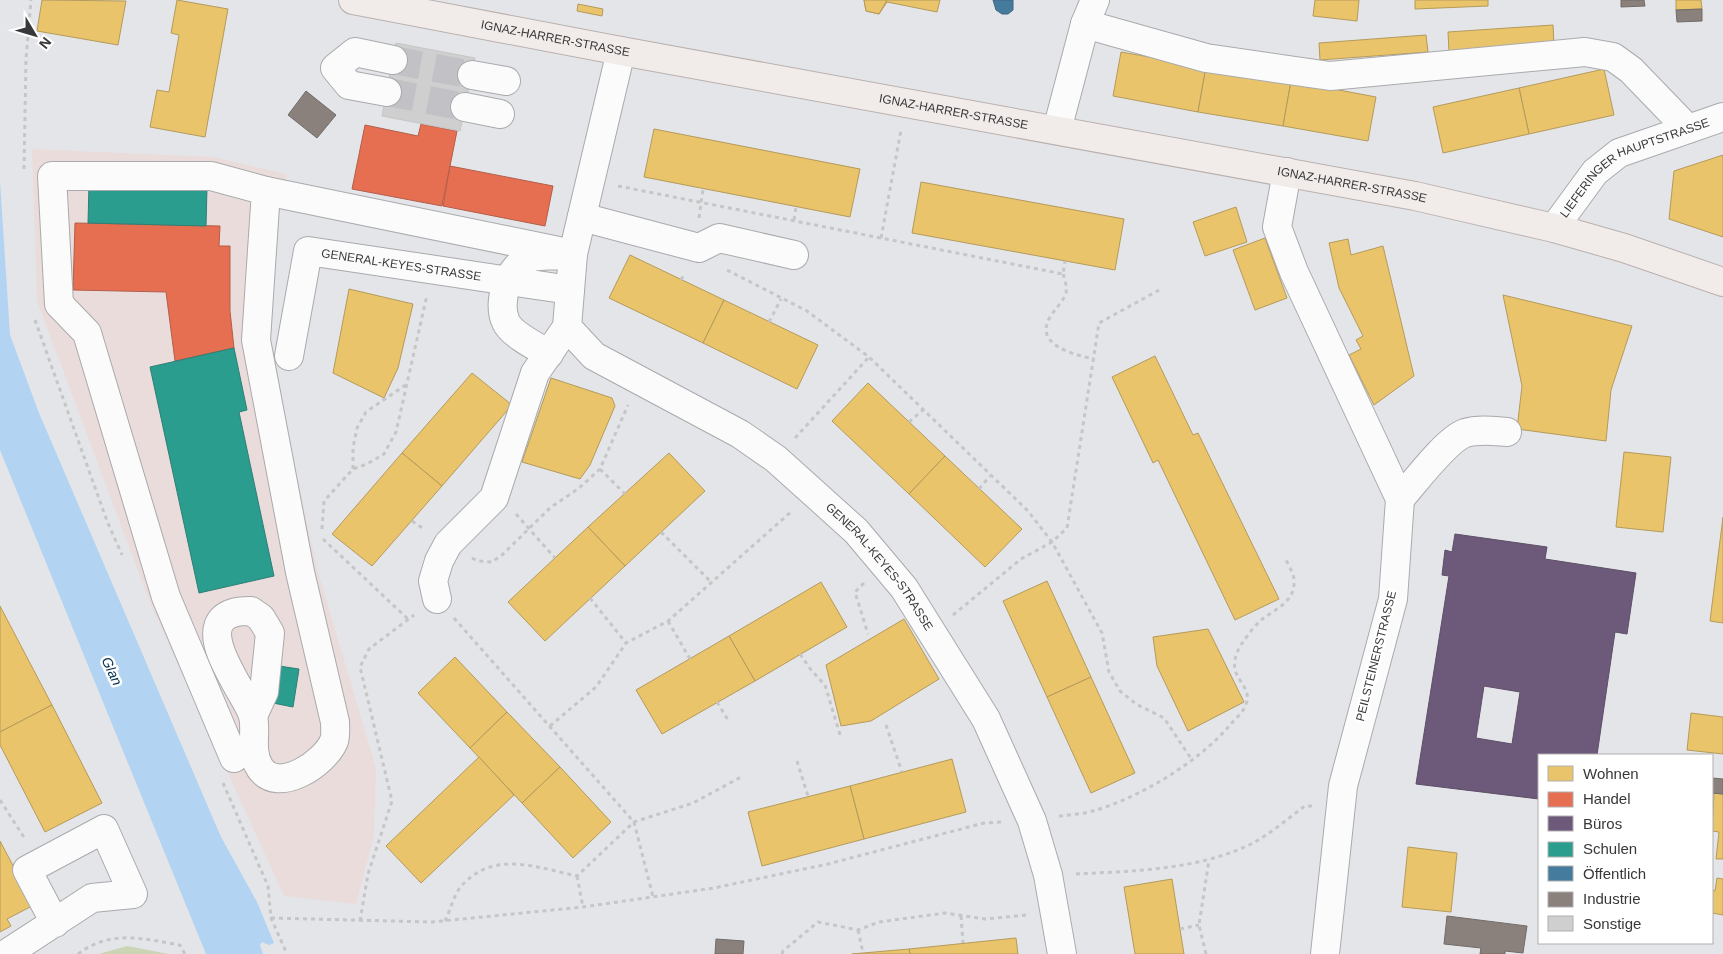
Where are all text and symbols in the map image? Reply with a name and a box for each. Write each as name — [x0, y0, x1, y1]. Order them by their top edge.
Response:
north arrow — [10, 10, 60, 60]
street label: IGNAZ-HARRER-STRASSE — [480, 17, 631, 59]
text: N — [36, 34, 55, 52]
street label: IGNAZ-HARRER-STRASSE — [878, 91, 1029, 132]
street label: LIEFERINGER HAUPTSTRASSE — [1557, 115, 1711, 220]
street label: IGNAZ-HARRER-STRASSE — [1276, 164, 1428, 205]
street label: GENERAL-KEYES-STRASSE — [320, 246, 482, 284]
street label: GENERAL-KEYES-STRASSE — [823, 500, 936, 633]
street label: PEILSTEINERSTRASSE — [1353, 589, 1399, 723]
water label: Glan — [98, 654, 126, 688]
legend — [1538, 754, 1713, 944]
text: Wohnen — [1583, 765, 1639, 782]
text: Handel — [1583, 790, 1631, 807]
text: Büros — [1583, 815, 1622, 832]
text: Schulen — [1583, 840, 1637, 857]
text: Öffentlich — [1583, 865, 1646, 882]
text: Industrie — [1583, 890, 1641, 907]
text: Sonstige — [1583, 915, 1641, 932]

